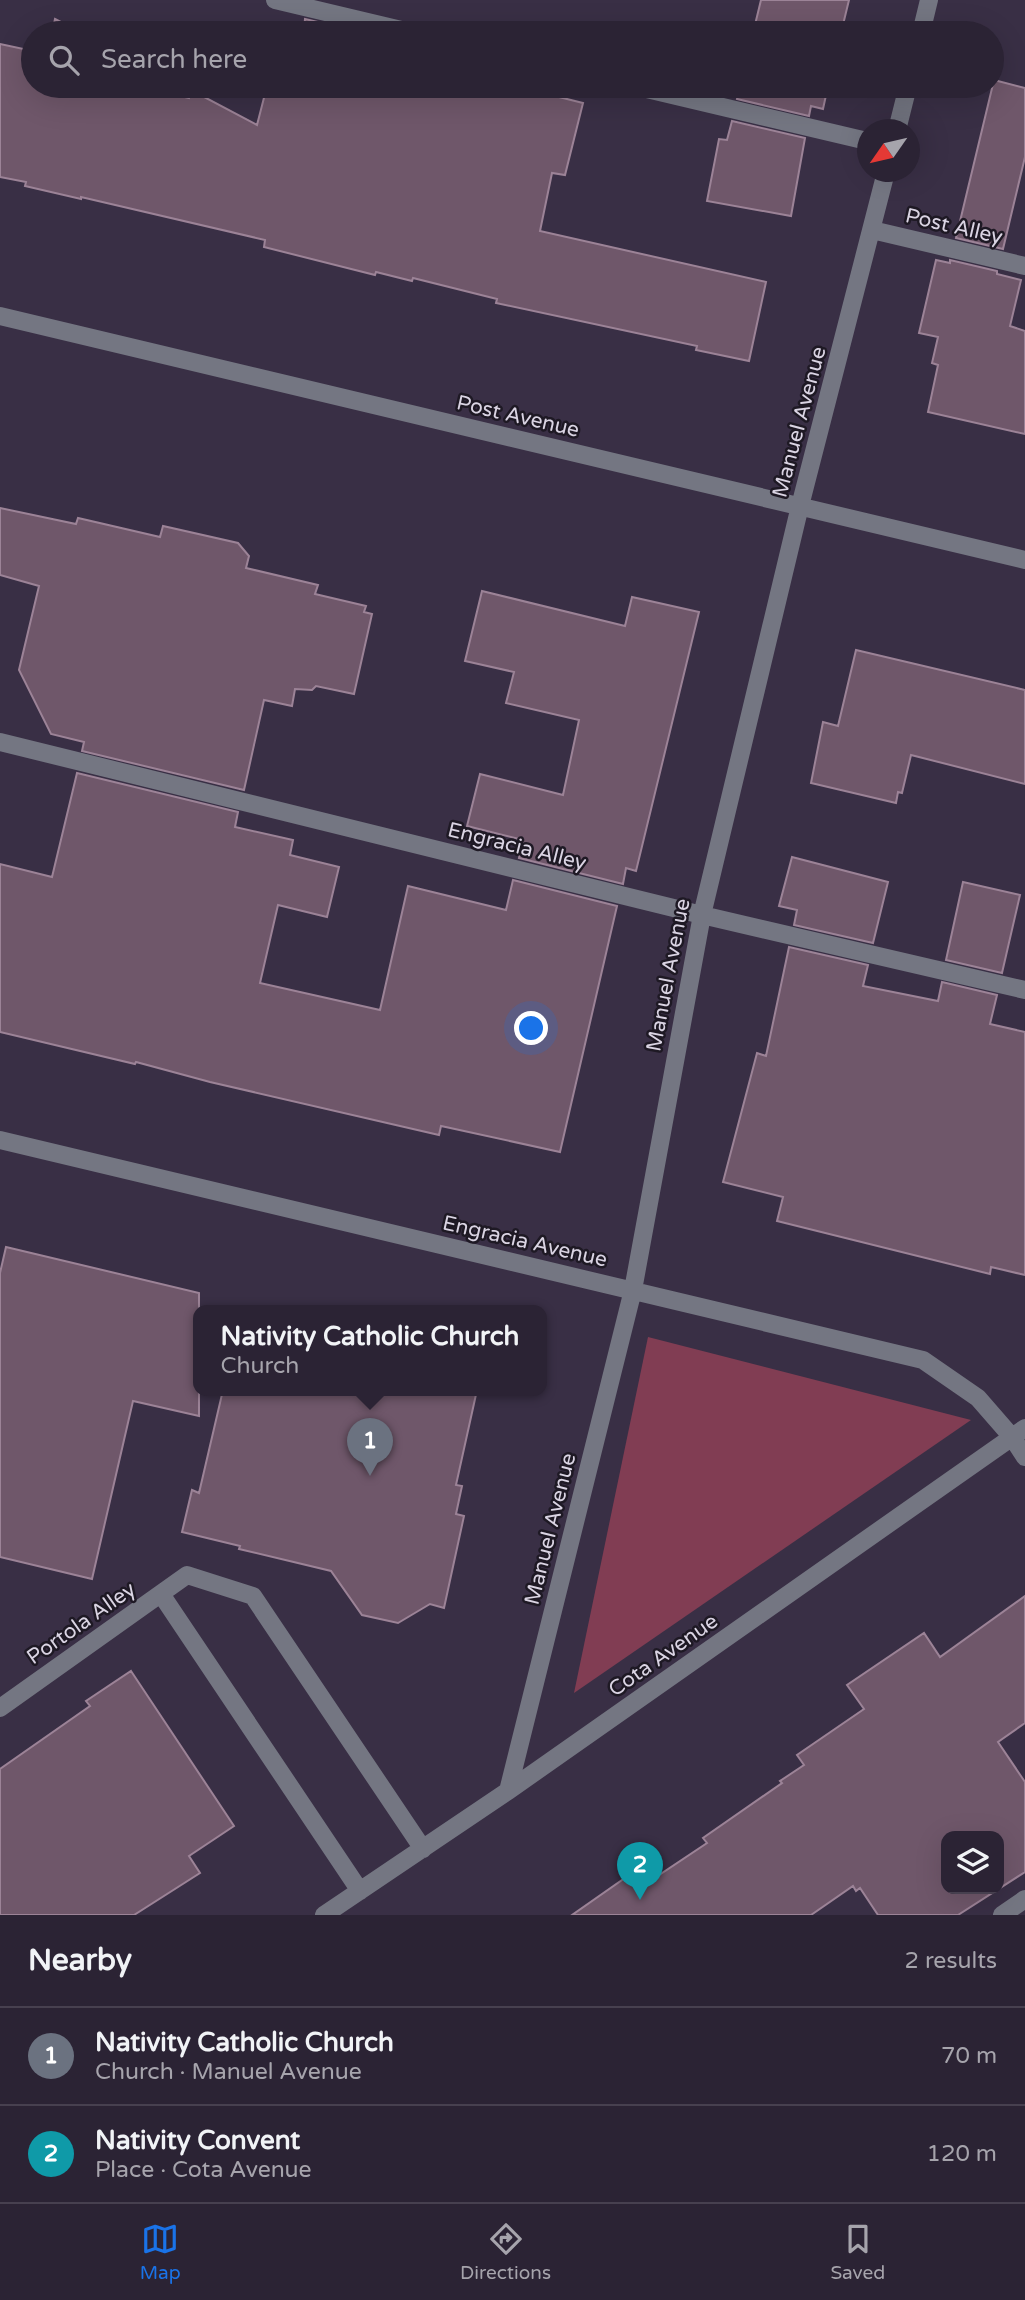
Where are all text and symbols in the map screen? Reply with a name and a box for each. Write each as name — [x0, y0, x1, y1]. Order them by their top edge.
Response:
search box — [21, 21, 1004, 98]
icon: search — [45, 41, 83, 79]
text: Search here — [101, 44, 247, 75]
north arrow — [857, 119, 920, 182]
street label: Post Alley — [903, 203, 1005, 250]
street label: Manuel Avenue — [767, 344, 832, 500]
street label: Post Avenue — [454, 390, 582, 443]
street label: Engracia Alley — [445, 817, 589, 876]
street label: Manuel Avenue — [641, 896, 696, 1054]
your location — [514, 1011, 548, 1045]
street label: Engracia Avenue — [440, 1210, 610, 1273]
popup — [193, 1305, 547, 1396]
text: Nativity Catholic Church — [221, 1321, 519, 1352]
text: Church — [221, 1352, 299, 1380]
pin: 1 — [347, 1418, 393, 1476]
street label: Manuel Avenue — [520, 1451, 581, 1608]
street label: Portola Alley — [22, 1577, 140, 1670]
street label: Cota Avenue — [604, 1609, 723, 1702]
map controls — [941, 1831, 1004, 1894]
button: layers — [941, 1831, 1004, 1894]
pin: 2 — [617, 1842, 663, 1900]
text: Nearby — [28, 1942, 132, 1979]
text: 2 results — [904, 1947, 997, 1975]
text: Nativity Catholic Church — [95, 2027, 394, 2058]
text: 1 — [44, 2042, 58, 2070]
text: 70 m — [941, 2042, 997, 2070]
text: Church · Manuel Avenue — [95, 2058, 362, 2086]
text: Nativity Convent — [95, 2125, 300, 2156]
text: 2 — [44, 2140, 58, 2168]
text: 120 m — [927, 2140, 997, 2168]
text: Place · Cota Avenue — [95, 2156, 312, 2184]
tab: Map — [140, 2220, 181, 2284]
tab: Directions — [460, 2220, 551, 2284]
tab: Saved — [830, 2220, 885, 2284]

